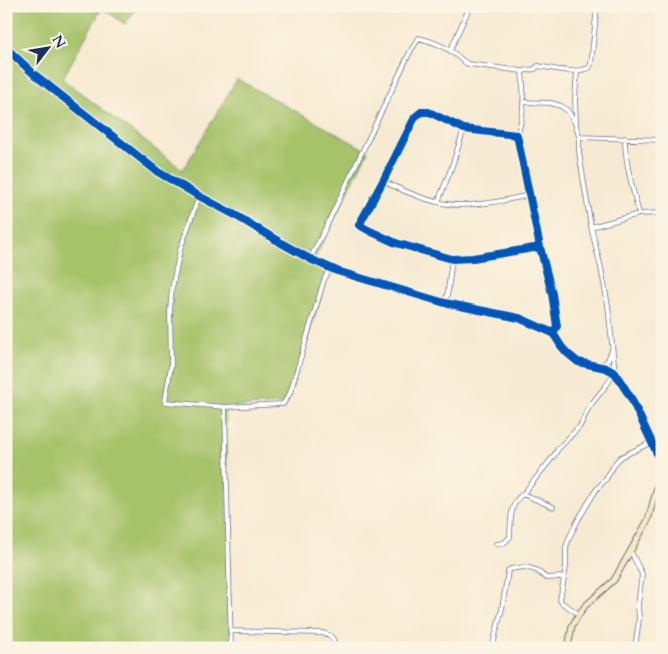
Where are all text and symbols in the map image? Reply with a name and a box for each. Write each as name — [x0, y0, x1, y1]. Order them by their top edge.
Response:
north arrow — [22, 22, 72, 72]
text: N — [47, 31, 70, 52]

